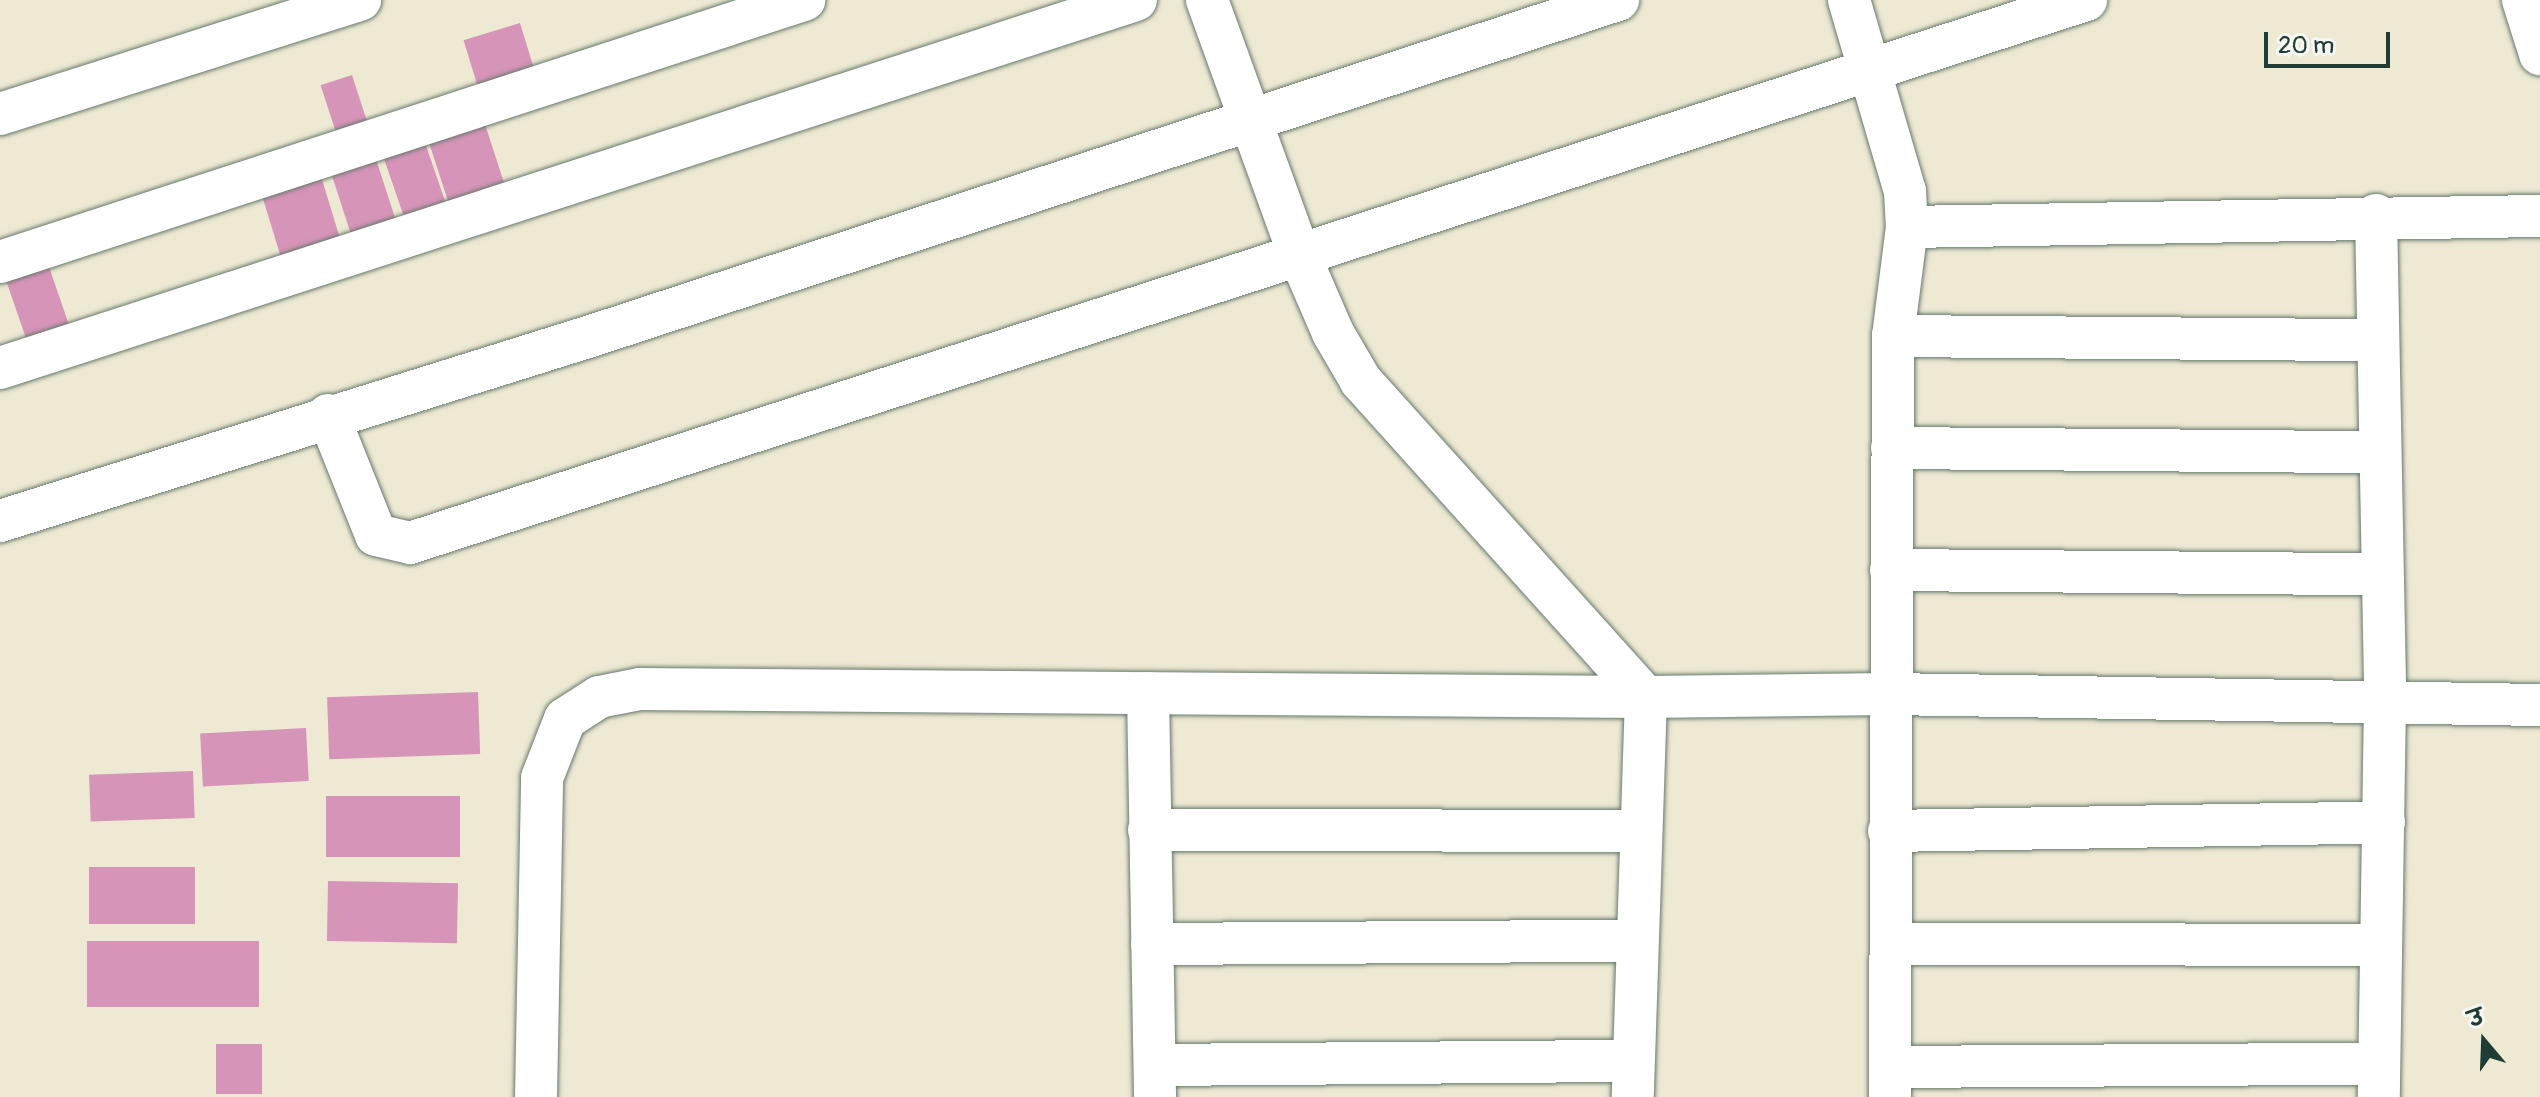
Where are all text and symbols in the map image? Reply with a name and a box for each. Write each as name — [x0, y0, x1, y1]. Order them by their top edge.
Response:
scale bar — [2268, 16, 2394, 66]
text: 20 m — [2278, 31, 2334, 60]
north arrow — [2444, 1001, 2524, 1081]
text: उ — [2465, 1003, 2488, 1034]

